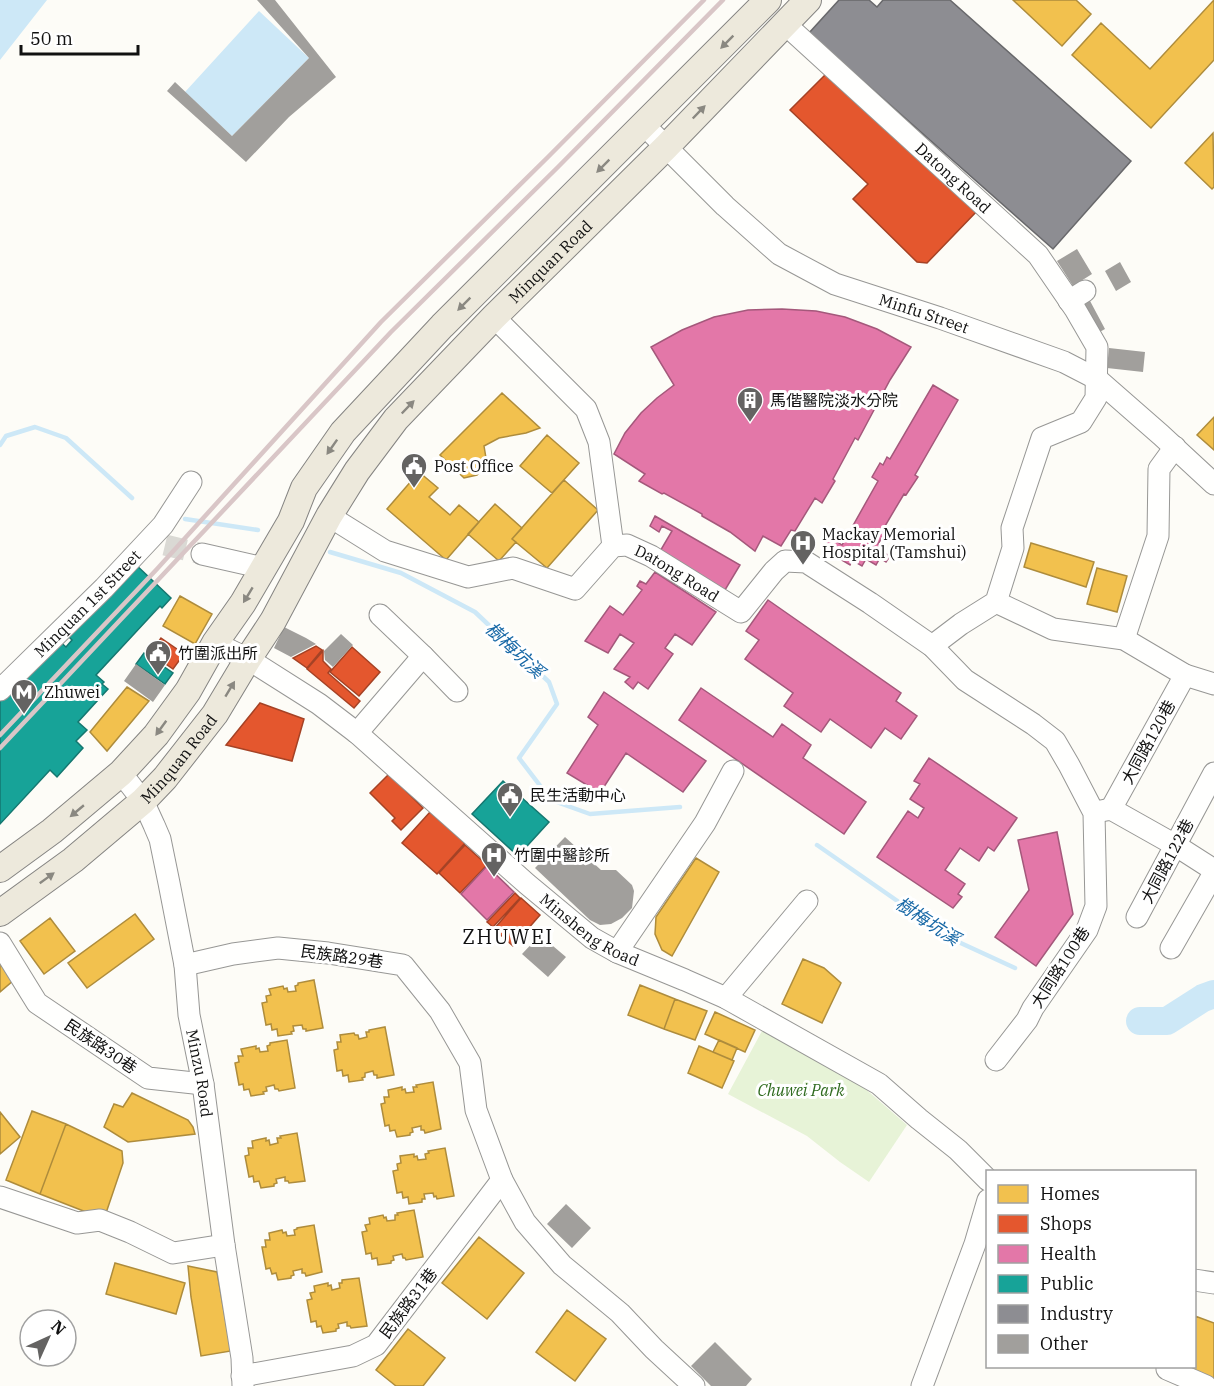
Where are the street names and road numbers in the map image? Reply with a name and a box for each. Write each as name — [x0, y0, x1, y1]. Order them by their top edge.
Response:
street label: Datong Road — [911, 138, 996, 217]
street label: Minquan Road — [504, 216, 596, 307]
street label: Minfu Street — [877, 289, 972, 338]
street label: Datong Road — [631, 540, 723, 606]
street label: Minquan 1st Street — [30, 545, 145, 661]
street label: 大同路120巷 — [1117, 697, 1179, 787]
street label: Minquan Road — [136, 710, 221, 808]
street label: 大同路122巷 — [1136, 815, 1198, 907]
street label: Minsheng Road — [536, 889, 642, 970]
street label: 大同路100巷 — [1026, 923, 1094, 1011]
street label: 民族路29巷 — [299, 940, 385, 972]
street label: 民族路30巷 — [61, 1014, 141, 1078]
street label: Minzu Road — [182, 1027, 217, 1119]
street label: 民族路31巷 — [375, 1264, 441, 1342]

